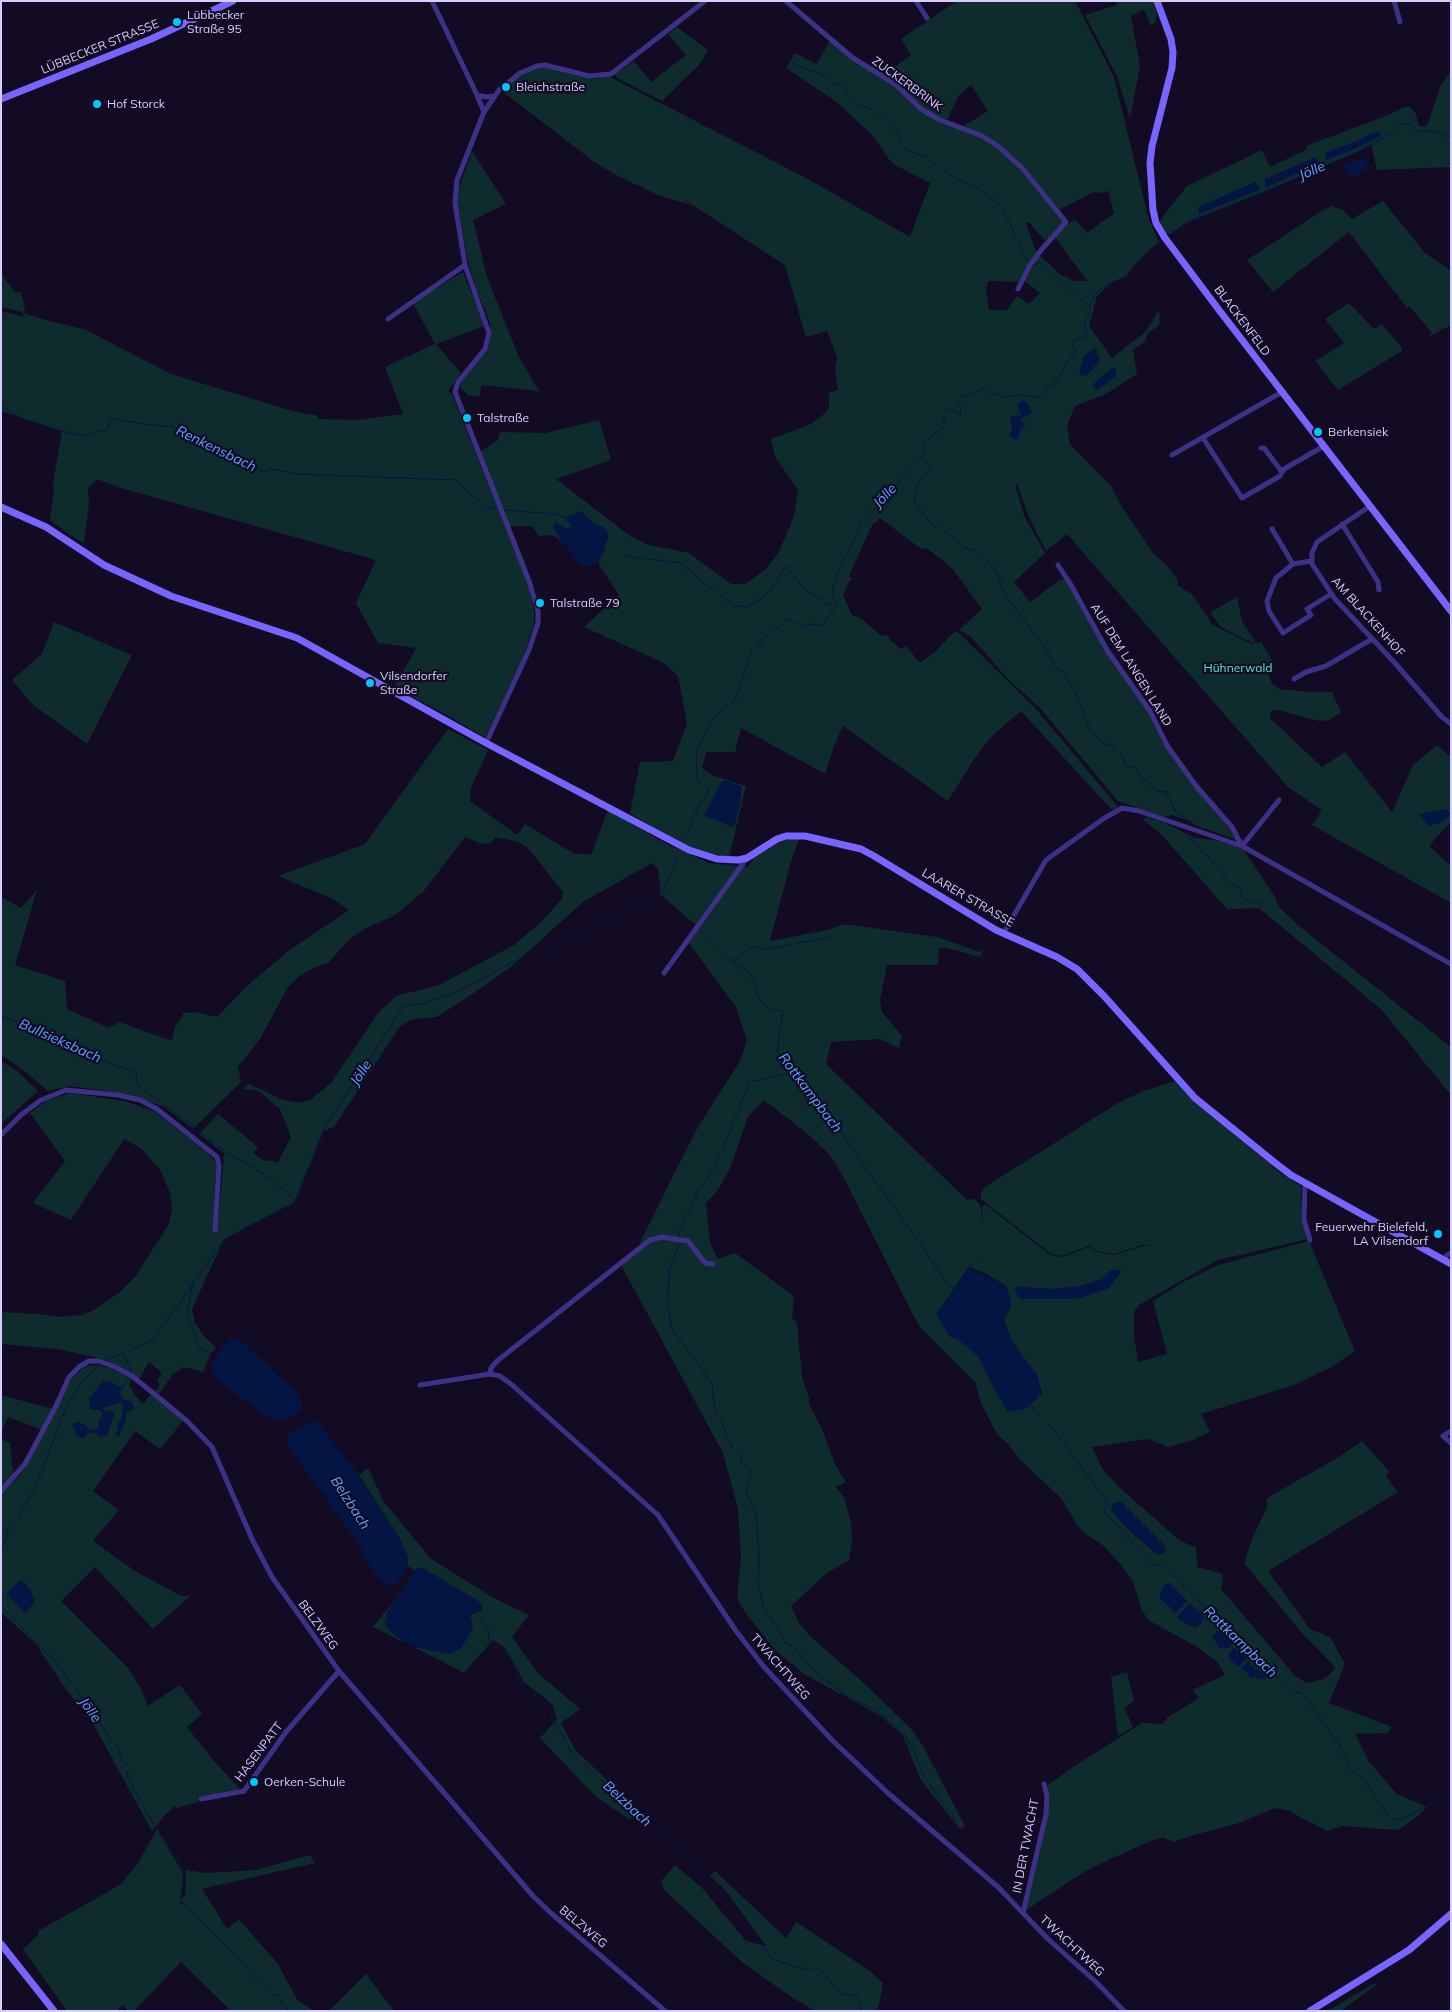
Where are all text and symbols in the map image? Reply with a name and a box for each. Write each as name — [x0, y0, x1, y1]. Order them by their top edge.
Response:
place label: Lübbecker Straße 95 — [187, 8, 244, 36]
marker: Lübbecker Straße 95 — [171, 16, 183, 28]
street label: LÜBBECKER STRASSE — [39, 17, 161, 77]
street label: ZUCKERBRINK — [869, 54, 945, 114]
place label: Bleichstraße — [516, 80, 585, 94]
marker: Bleichstraße — [500, 81, 512, 93]
place label: Hof Storck — [107, 97, 165, 111]
marker: Hof Storck — [91, 98, 103, 110]
water label: Jölle — [1296, 158, 1328, 184]
street label: BLACKENFELD — [1211, 283, 1273, 359]
place label: Talstraße — [477, 411, 529, 425]
marker: Talstraße — [461, 412, 473, 424]
water label: Renkensbach — [173, 422, 259, 476]
place label: Berkensiek — [1328, 425, 1388, 439]
marker: Berkensiek — [1312, 426, 1324, 438]
water label: Jölle — [870, 480, 900, 512]
street label: AM BLACKENHOF — [1328, 574, 1408, 660]
place label: Talstraße 79 — [550, 596, 620, 610]
marker: Talstraße 79 — [534, 597, 546, 609]
street label: AUF DEM LANGEN LAND — [1087, 601, 1175, 729]
park label: Hühnerwald — [1204, 661, 1272, 675]
place label: Vilsendorfer Straße — [380, 669, 447, 697]
marker: Vilsendorfer Straße — [364, 677, 376, 689]
street label: LAARER STRASSE — [919, 866, 1017, 930]
water label: Bullsieksbach — [16, 1015, 104, 1067]
water label: Rottkampbach — [775, 1050, 845, 1136]
water label: Jölle — [347, 1057, 375, 1089]
place label: Feuerwehr Bielefeld, LA Vilsendorf — [1315, 1220, 1428, 1248]
marker: Feuerwehr Bielefeld, LA Vilsendorf — [1432, 1228, 1444, 1240]
water label: Belzbach — [327, 1473, 373, 1533]
street label: BELZWEG — [295, 1597, 341, 1653]
water label: Rottkampbach — [1200, 1603, 1280, 1681]
street label: TWACHTWEG — [747, 1631, 813, 1703]
water label: Jölle — [75, 1694, 105, 1726]
street label: HASENPATT — [232, 1719, 286, 1785]
place label: Oerken-Schule — [264, 1775, 345, 1789]
marker: Oerken-Schule — [248, 1776, 260, 1788]
water label: Belzbach — [599, 1778, 655, 1830]
street label: IN DER TWACHT — [1010, 1797, 1042, 1895]
street label: BELZWEG — [556, 1903, 610, 1951]
street label: TWACHTWEG — [1037, 1913, 1107, 1979]

